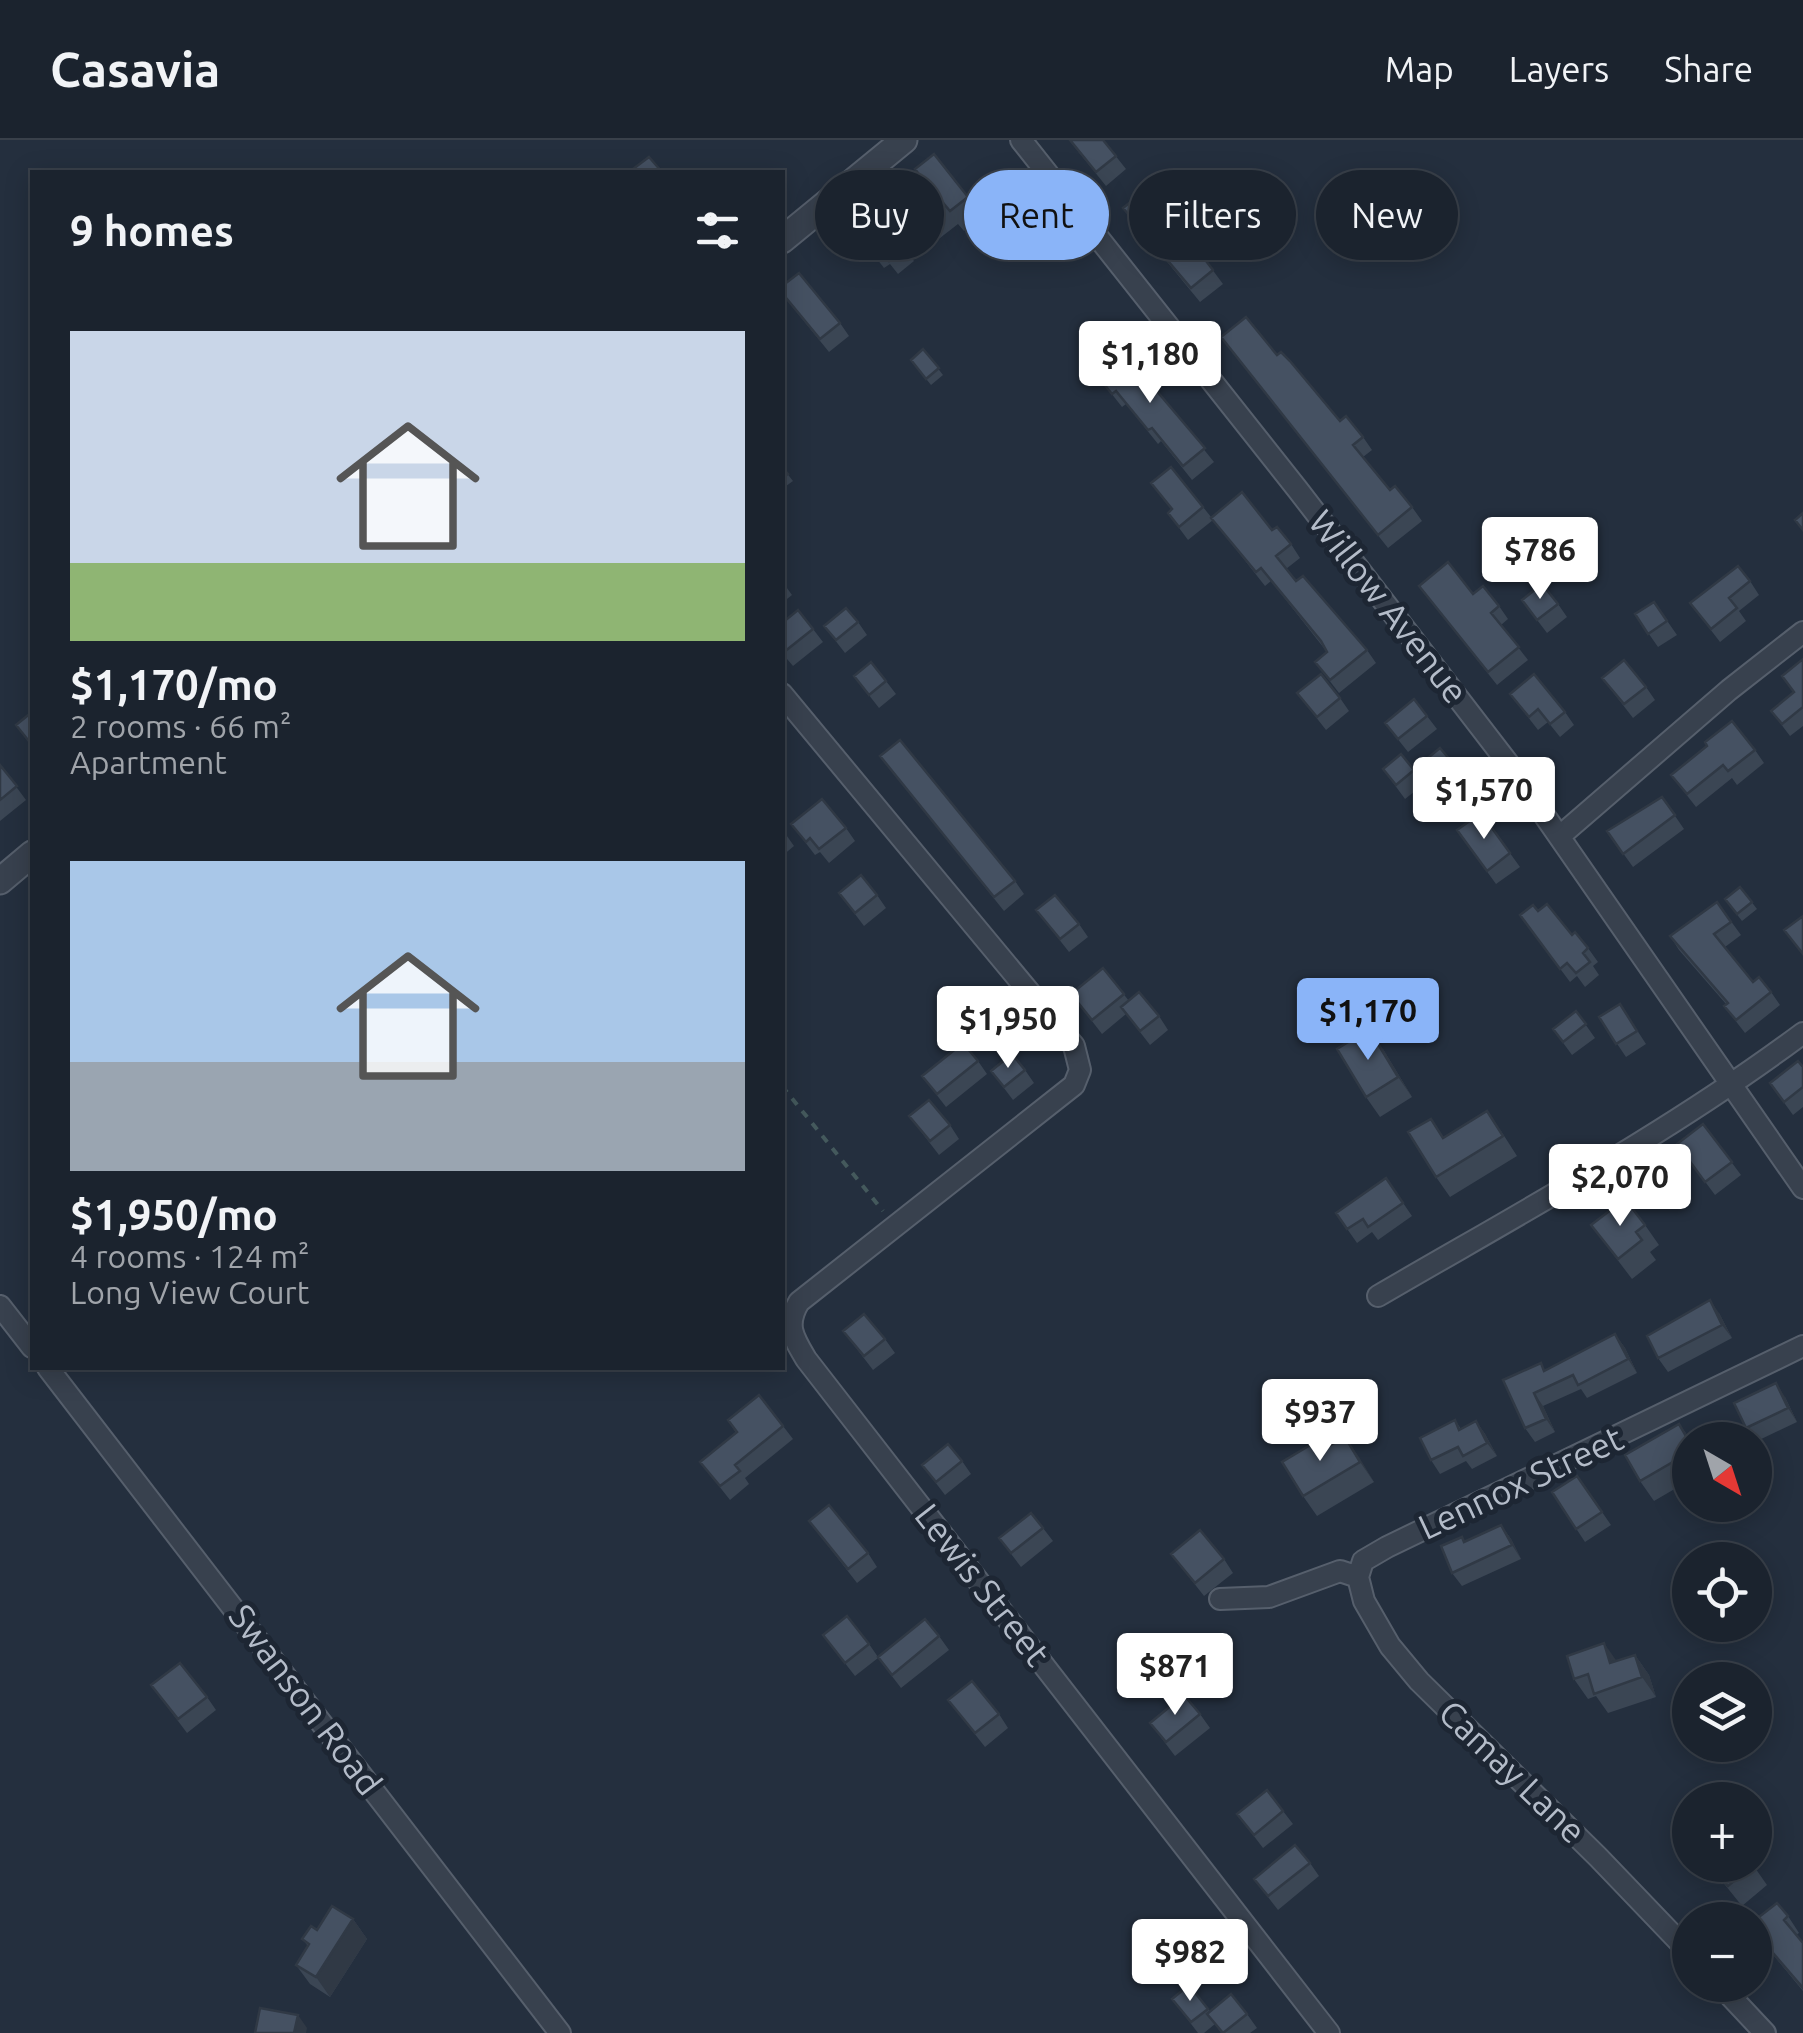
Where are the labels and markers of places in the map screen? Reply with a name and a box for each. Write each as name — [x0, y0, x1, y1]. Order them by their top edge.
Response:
pin: $1,180 — [1069, 321, 1231, 406]
pin: $786 — [1481, 517, 1599, 602]
pin: $1,570 — [1403, 757, 1565, 842]
pin: $1,170 — [1287, 978, 1449, 1063]
pin: $1,950 — [927, 986, 1089, 1071]
pin: $2,070 — [1539, 1144, 1701, 1229]
pin: $937 — [1261, 1379, 1379, 1464]
pin: $871 — [1116, 1633, 1234, 1718]
pin: $982 — [1131, 1919, 1249, 2004]

